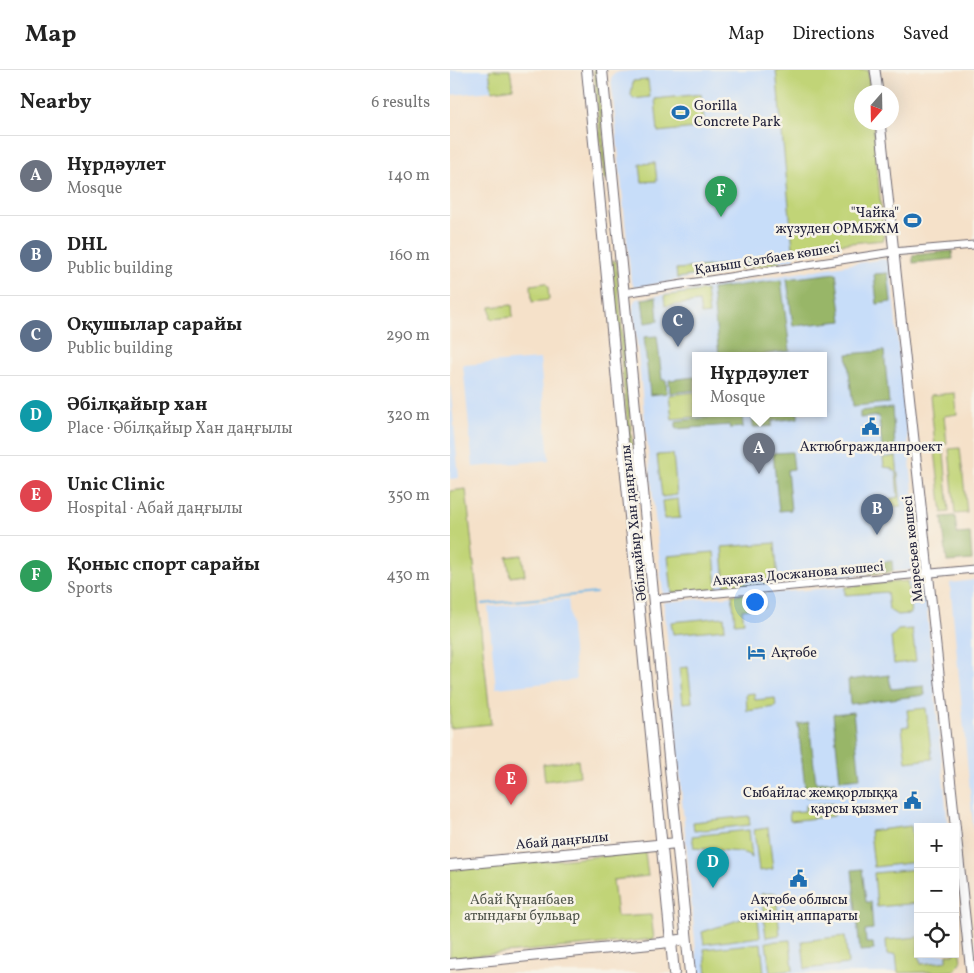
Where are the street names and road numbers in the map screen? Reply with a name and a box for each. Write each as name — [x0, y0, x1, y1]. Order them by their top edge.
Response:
street label: Қаныш Сәтбаев көшесі — [693, 239, 841, 280]
street label: Әбілқайыр Хан даңғылы — [617, 444, 652, 602]
street label: Маресьев көшесі — [898, 495, 929, 603]
street label: Аққағаз Досжанова көшесі — [712, 558, 885, 591]
street label: Абай даңғылы — [515, 828, 609, 855]

